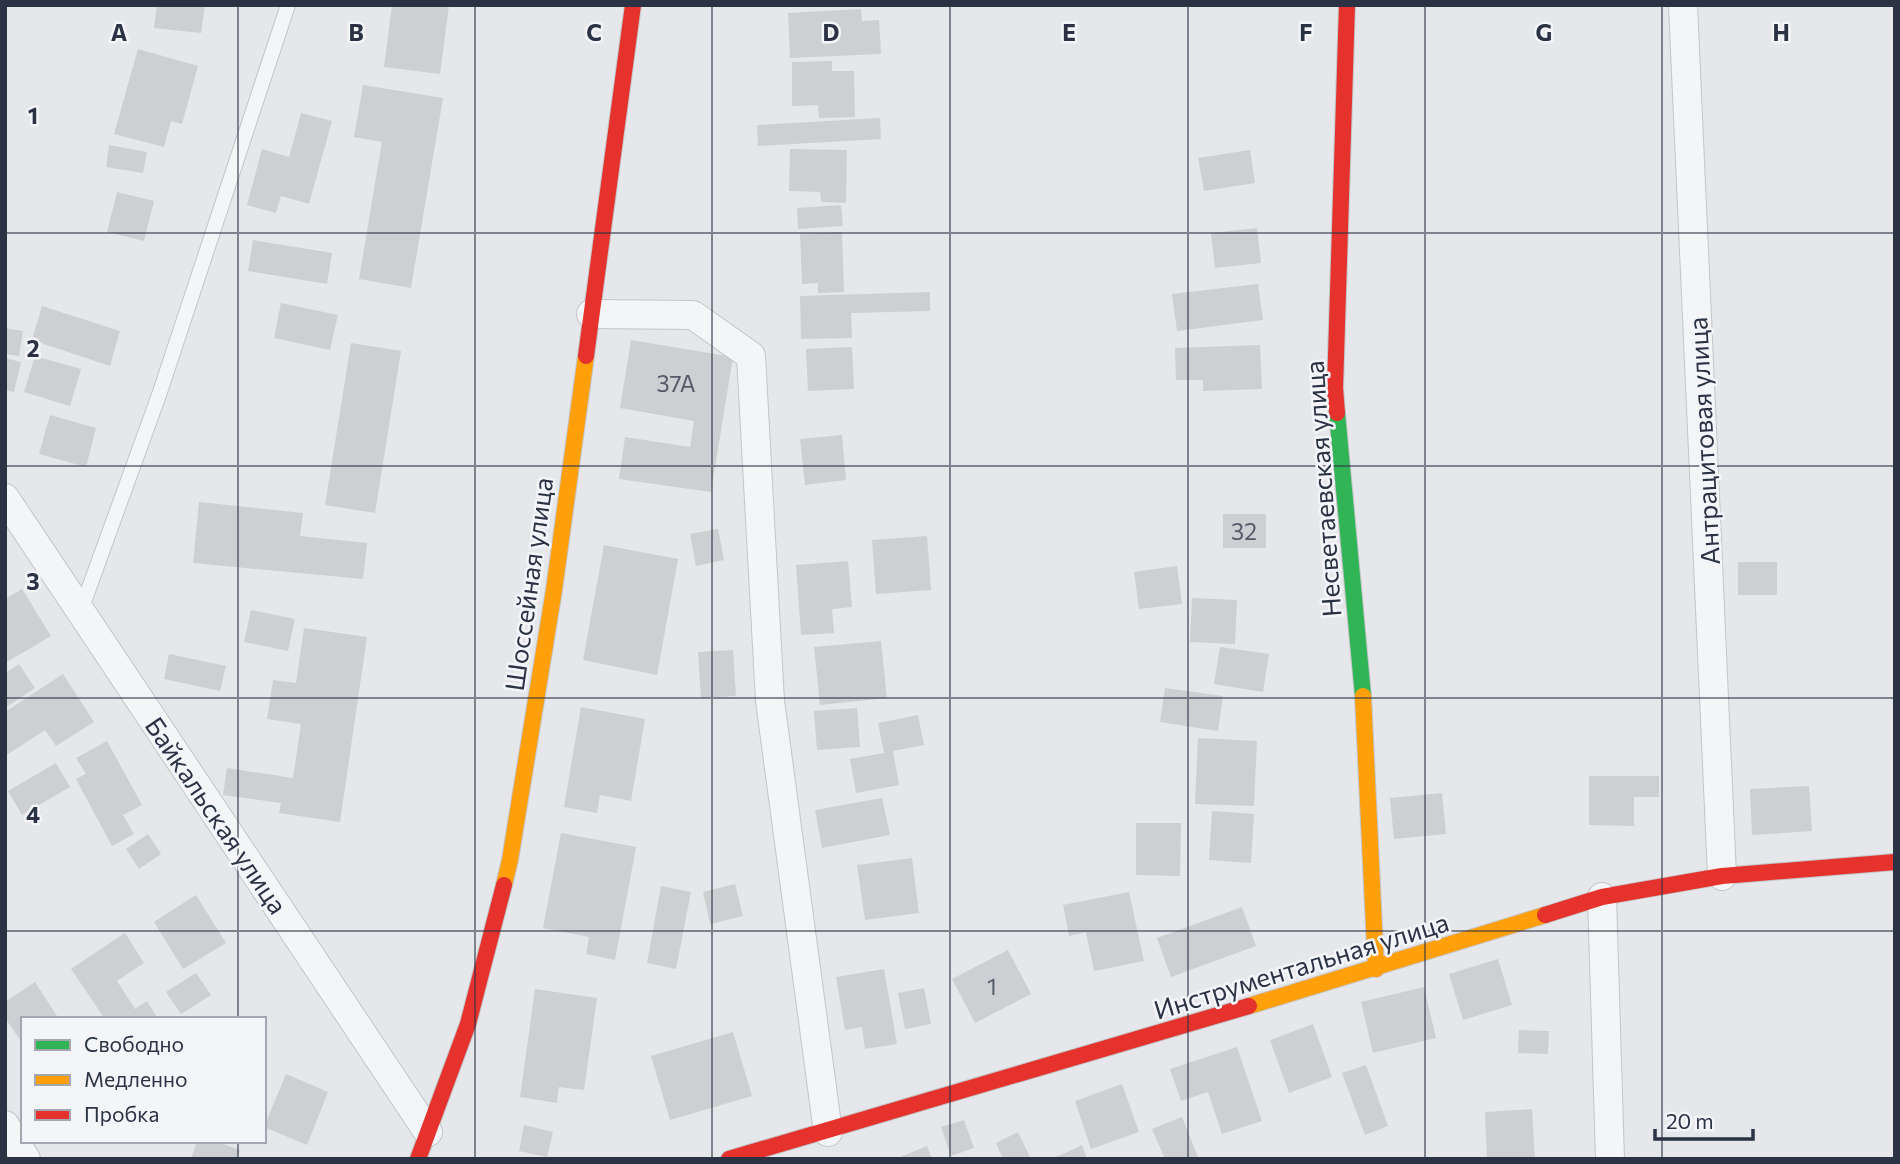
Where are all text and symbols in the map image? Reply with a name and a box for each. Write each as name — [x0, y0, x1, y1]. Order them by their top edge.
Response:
text: A — [111, 18, 128, 46]
text: B — [348, 18, 364, 46]
text: C — [586, 18, 602, 46]
text: D — [823, 18, 840, 46]
text: E — [1062, 18, 1076, 46]
text: F — [1299, 18, 1313, 46]
text: G — [1536, 18, 1552, 46]
text: H — [1772, 18, 1790, 46]
text: 1 — [28, 101, 38, 129]
street label: Антрацитовая улица — [1681, 316, 1725, 566]
text: 2 — [26, 334, 40, 362]
street label: Несветаевская улица — [1298, 360, 1346, 618]
house number: 37А — [656, 369, 696, 397]
street label: Шоссейная улица — [498, 475, 558, 693]
house number: 32 — [1231, 517, 1257, 545]
text: 3 — [26, 567, 40, 595]
street label: Байкальская улица — [140, 711, 294, 919]
text: 4 — [26, 800, 40, 828]
street label: Инструментальная улица — [1150, 905, 1452, 1025]
house number: 1 — [987, 972, 997, 1000]
legend — [21, 1017, 266, 1143]
text: Свободно — [84, 1031, 184, 1056]
text: Медленно — [84, 1066, 188, 1091]
scale bar — [1655, 1098, 1753, 1142]
text: Пробка — [84, 1101, 159, 1126]
text: 20 m — [1666, 1108, 1714, 1133]

